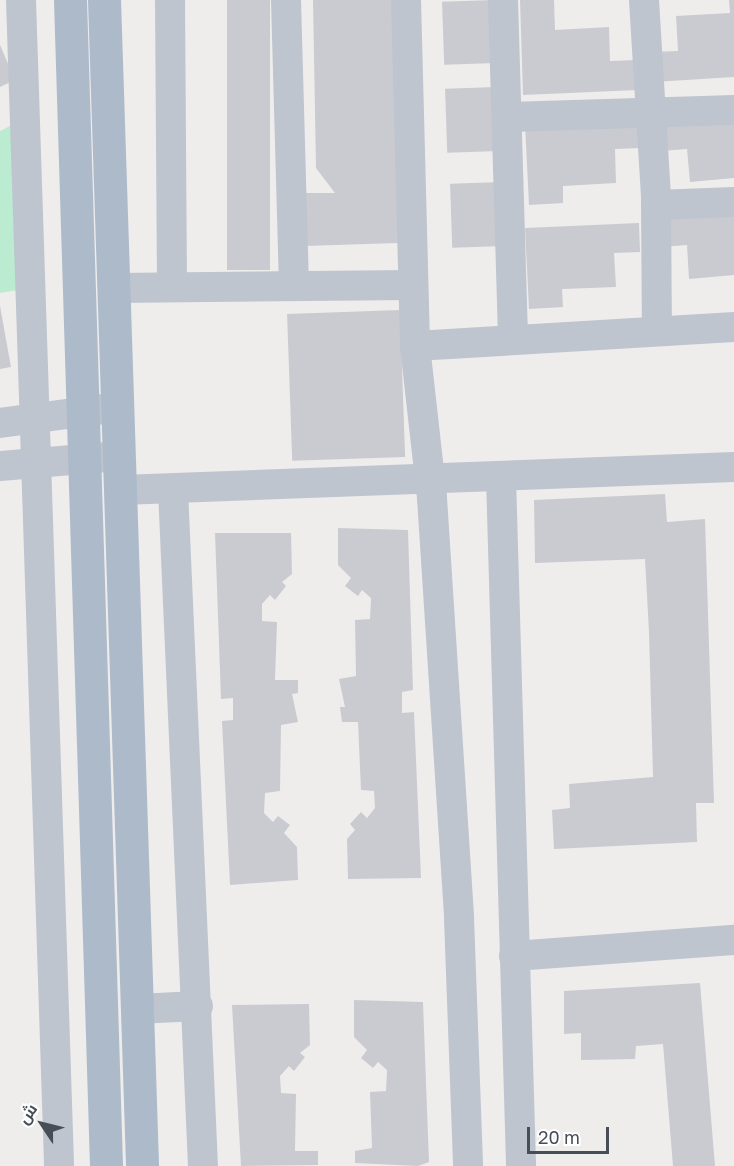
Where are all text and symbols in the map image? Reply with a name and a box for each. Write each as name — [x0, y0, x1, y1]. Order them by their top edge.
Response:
north arrow — [12, 1094, 72, 1154]
text: ش — [13, 1100, 41, 1128]
scale bar — [530, 1115, 612, 1153]
text: 20 m — [538, 1126, 580, 1148]

